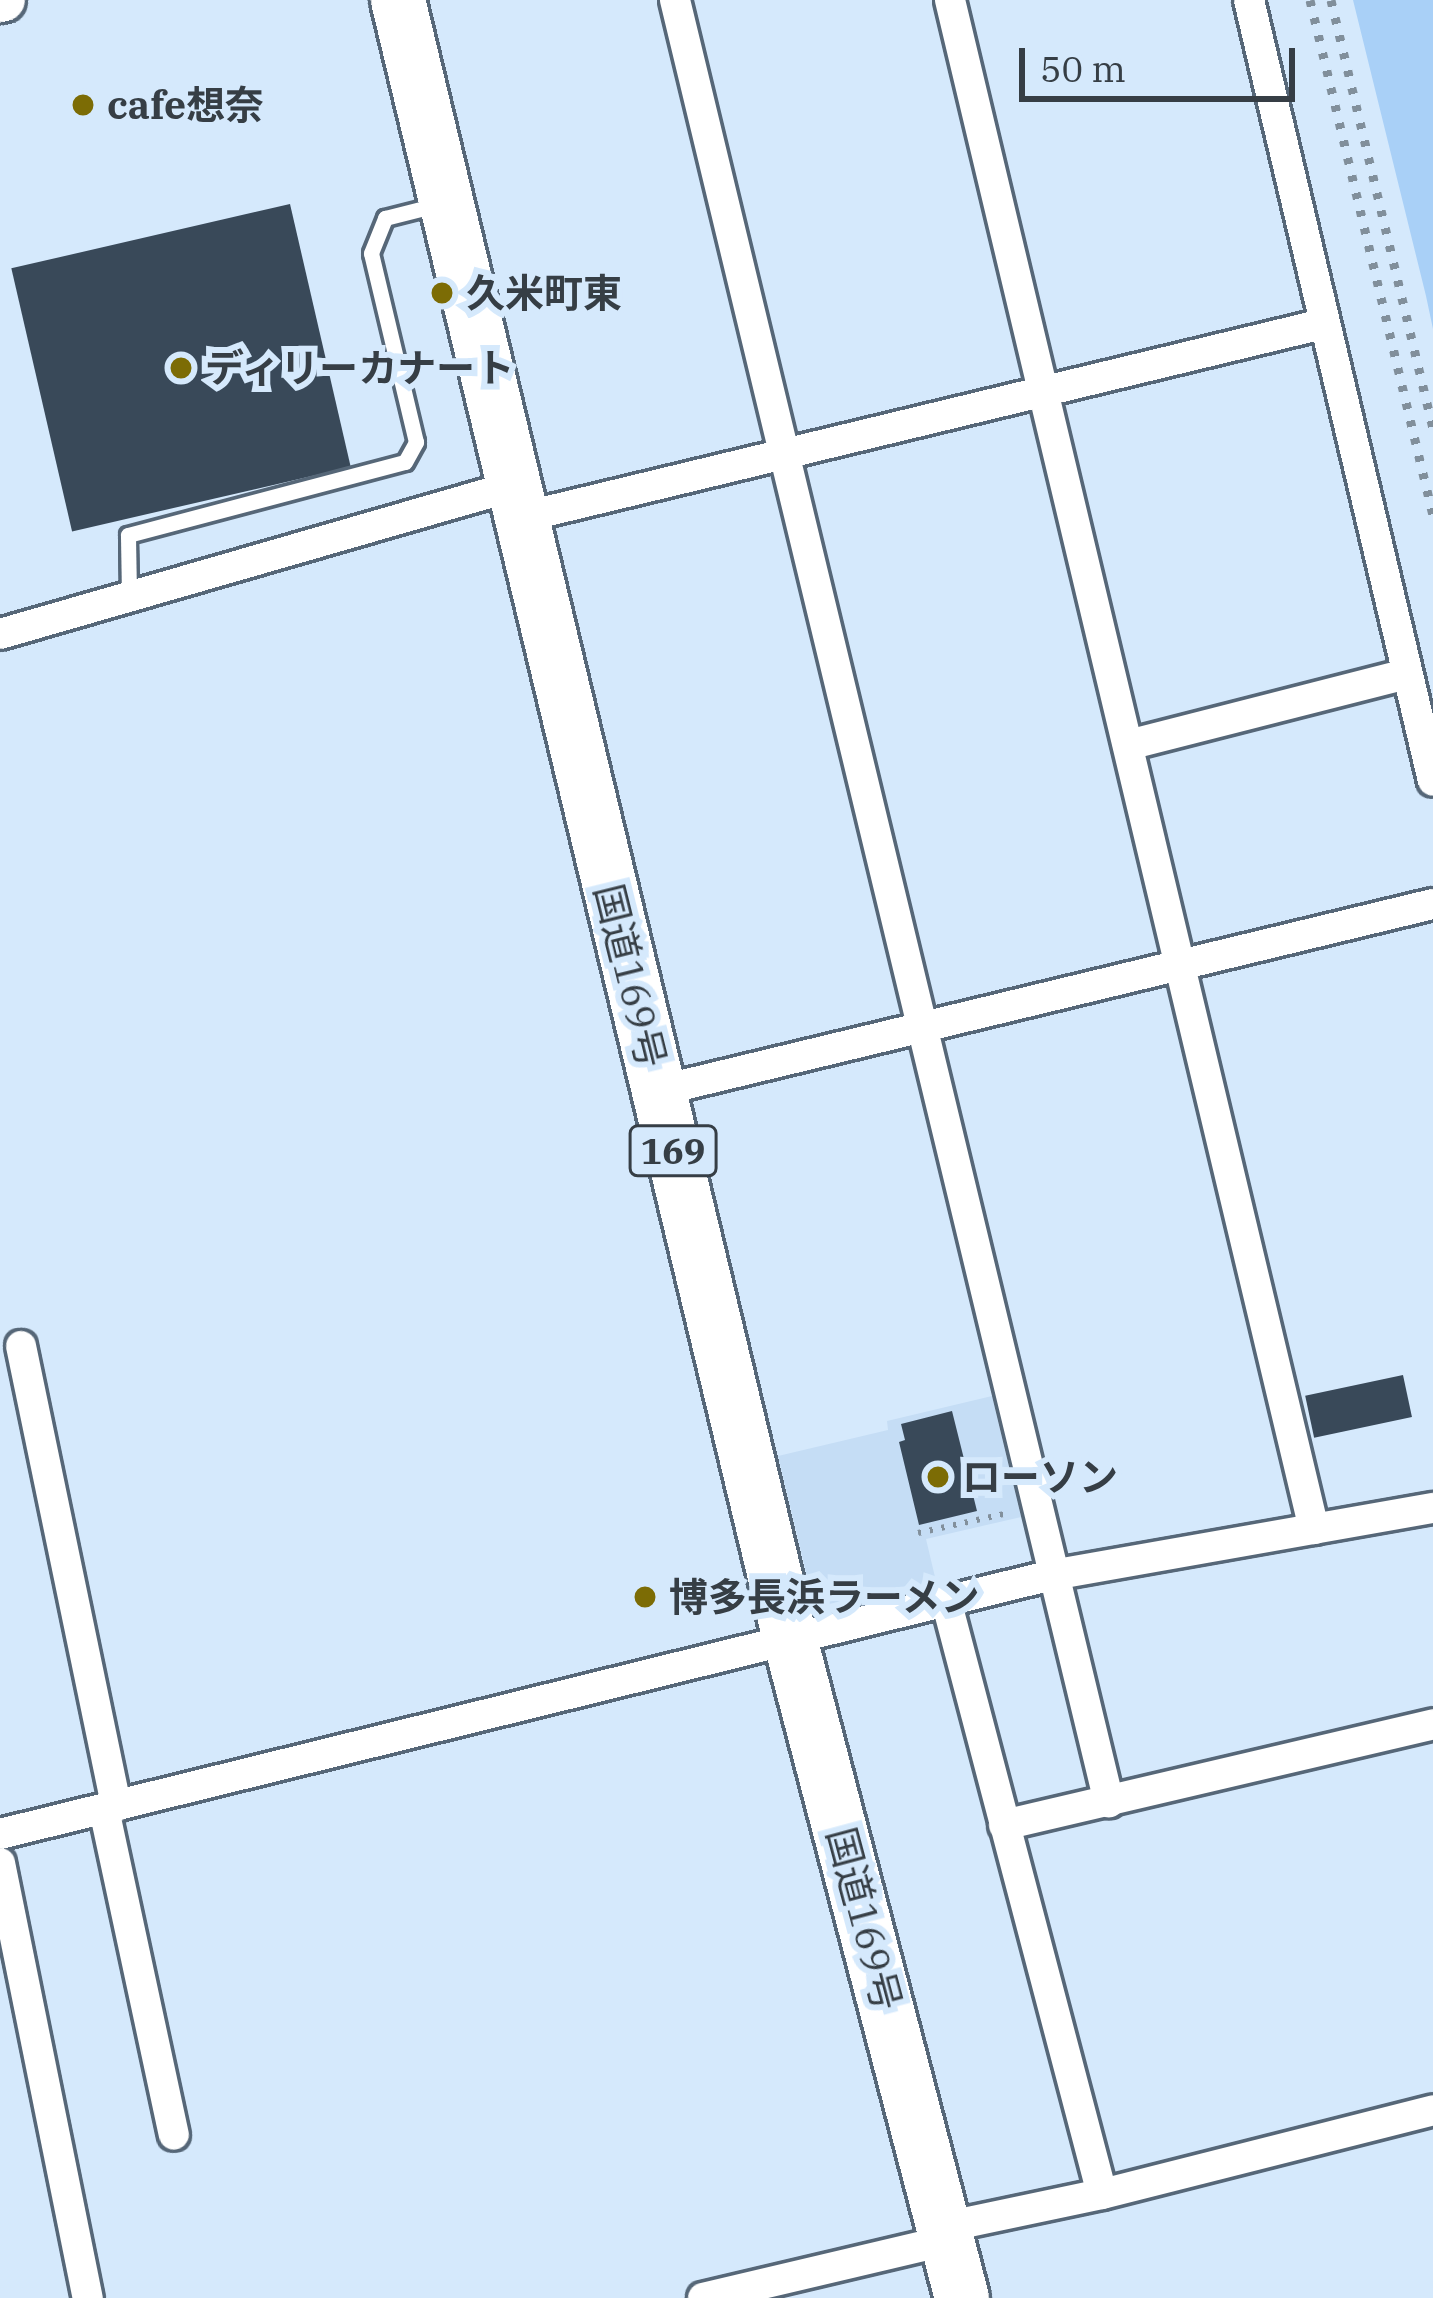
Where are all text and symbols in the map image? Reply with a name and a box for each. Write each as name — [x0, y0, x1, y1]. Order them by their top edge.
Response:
scale bar — [1025, 24, 1301, 98]
text: 50 m — [1040, 45, 1126, 92]
place label: cafe想奈 — [107, 82, 264, 128]
marker: cafe想奈 — [70, 92, 96, 118]
place label: 久米町東 — [466, 270, 622, 316]
marker: 久米町東 — [429, 280, 455, 306]
place label: ディリーカナート — [205, 345, 517, 391]
marker: ディリーカナート — [168, 355, 194, 381]
street label: 国道169号 — [585, 880, 675, 1072]
road number: 169 — [628, 1121, 718, 1181]
place label: ローソン — [962, 1454, 1118, 1500]
marker: ローソン — [925, 1464, 951, 1490]
place label: 博多長浜ラーメン — [669, 1574, 981, 1620]
marker: 博多長浜ラーメン — [632, 1584, 658, 1610]
street label: 国道169号 — [817, 1823, 911, 2015]

